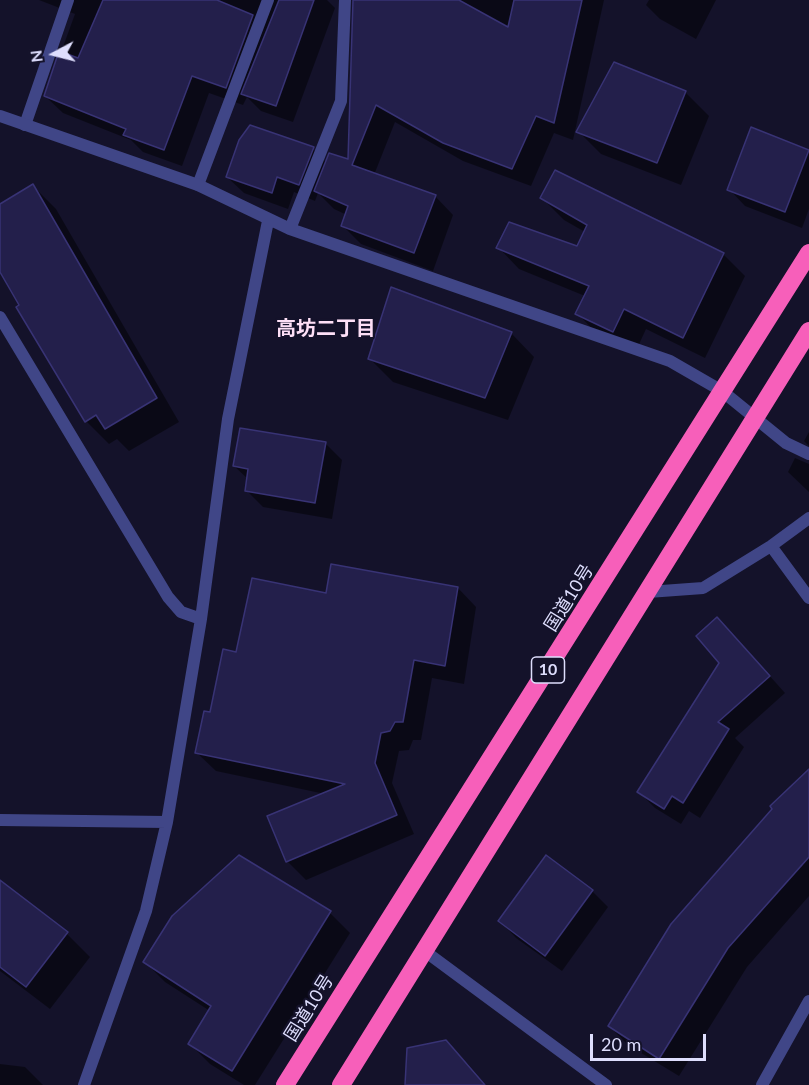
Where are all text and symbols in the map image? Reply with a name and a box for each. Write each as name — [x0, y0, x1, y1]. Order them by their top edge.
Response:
north arrow — [24, 24, 84, 84]
text: N — [25, 49, 46, 64]
district label: 高坊二丁目 — [276, 317, 376, 341]
street label: 国道10号 — [540, 561, 598, 635]
road number: 10 — [532, 657, 564, 683]
street label: 国道10号 — [280, 971, 338, 1045]
scale bar — [593, 1022, 708, 1060]
text: 20 m — [601, 1033, 641, 1055]

